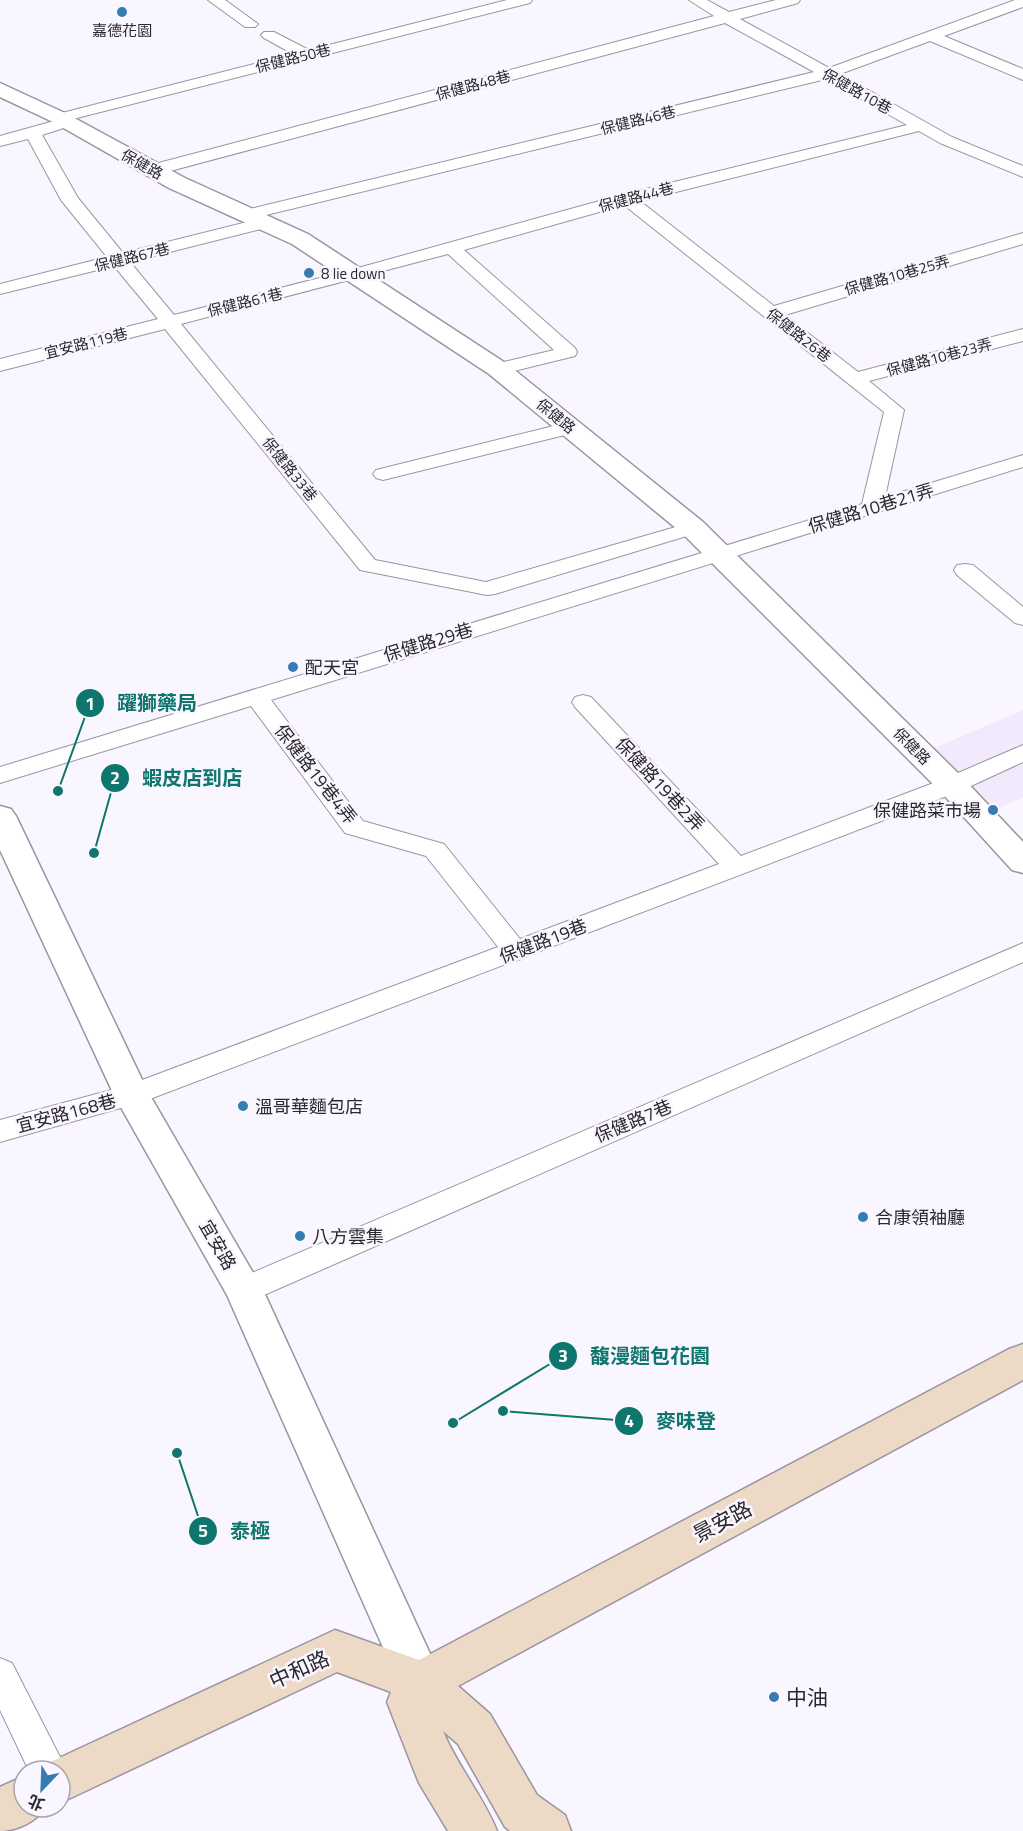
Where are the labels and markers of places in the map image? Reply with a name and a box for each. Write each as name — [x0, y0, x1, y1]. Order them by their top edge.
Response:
marker: 嘉德花園 — [115, 5, 129, 19]
place label: 嘉德花園 — [92, 19, 152, 42]
place label: 8 lie down — [321, 262, 386, 285]
marker: 8 lie down — [302, 266, 316, 280]
place label: 配天宮 — [305, 654, 359, 681]
marker: 配天宮 — [286, 660, 300, 674]
callout: 躍獅藥局 — [75, 684, 209, 722]
callout: 蝦皮店到店 — [100, 759, 254, 797]
place label: 保健路菜市場 — [873, 797, 981, 824]
marker: 保健路菜市場 — [986, 803, 1000, 817]
place label: 溫哥華麵包店 — [255, 1093, 363, 1120]
marker: 溫哥華麵包店 — [236, 1099, 250, 1113]
place label: 合康領袖廳 — [875, 1204, 965, 1231]
marker: 合康領袖廳 — [856, 1210, 870, 1224]
place label: 八方雲集 — [312, 1223, 384, 1250]
marker: 八方雲集 — [293, 1229, 307, 1243]
callout: 馥漫麵包花園 — [548, 1337, 722, 1375]
callout: 麥味登 — [614, 1402, 728, 1440]
callout: 泰極 — [188, 1512, 282, 1550]
place label: 中油 — [786, 1681, 828, 1713]
marker: 中油 — [767, 1690, 781, 1704]

